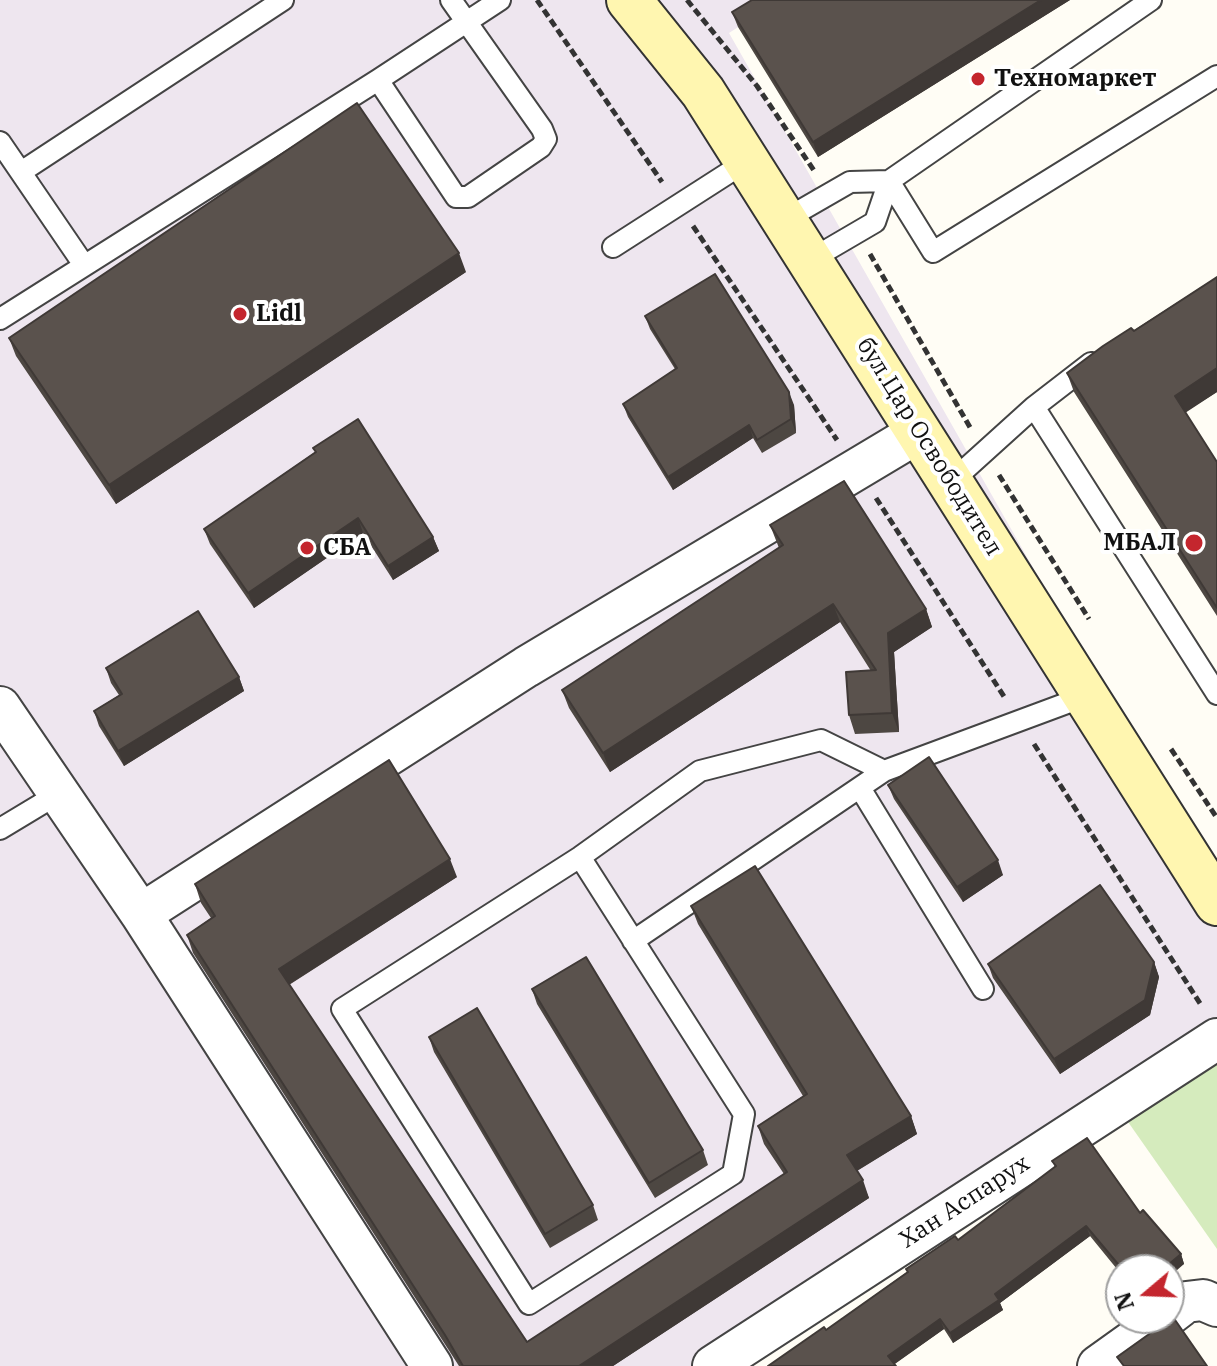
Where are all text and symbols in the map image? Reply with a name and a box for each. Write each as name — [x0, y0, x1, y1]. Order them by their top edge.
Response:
place label: Техномаркет — [994, 65, 1157, 93]
marker: Техномаркет — [969, 70, 987, 88]
place label: Lidl — [256, 300, 302, 328]
marker: Lidl — [231, 305, 249, 323]
street label: бул.Цар Освободител — [850, 333, 1008, 561]
place label: МБАЛ — [1103, 529, 1176, 557]
marker: МБАЛ — [1183, 532, 1205, 554]
place label: СБА — [323, 534, 371, 562]
marker: СБА — [298, 539, 316, 557]
street label: Хан Аспарух — [895, 1149, 1035, 1255]
north arrow — [1105, 1254, 1185, 1334]
text: N — [1107, 1288, 1140, 1314]

